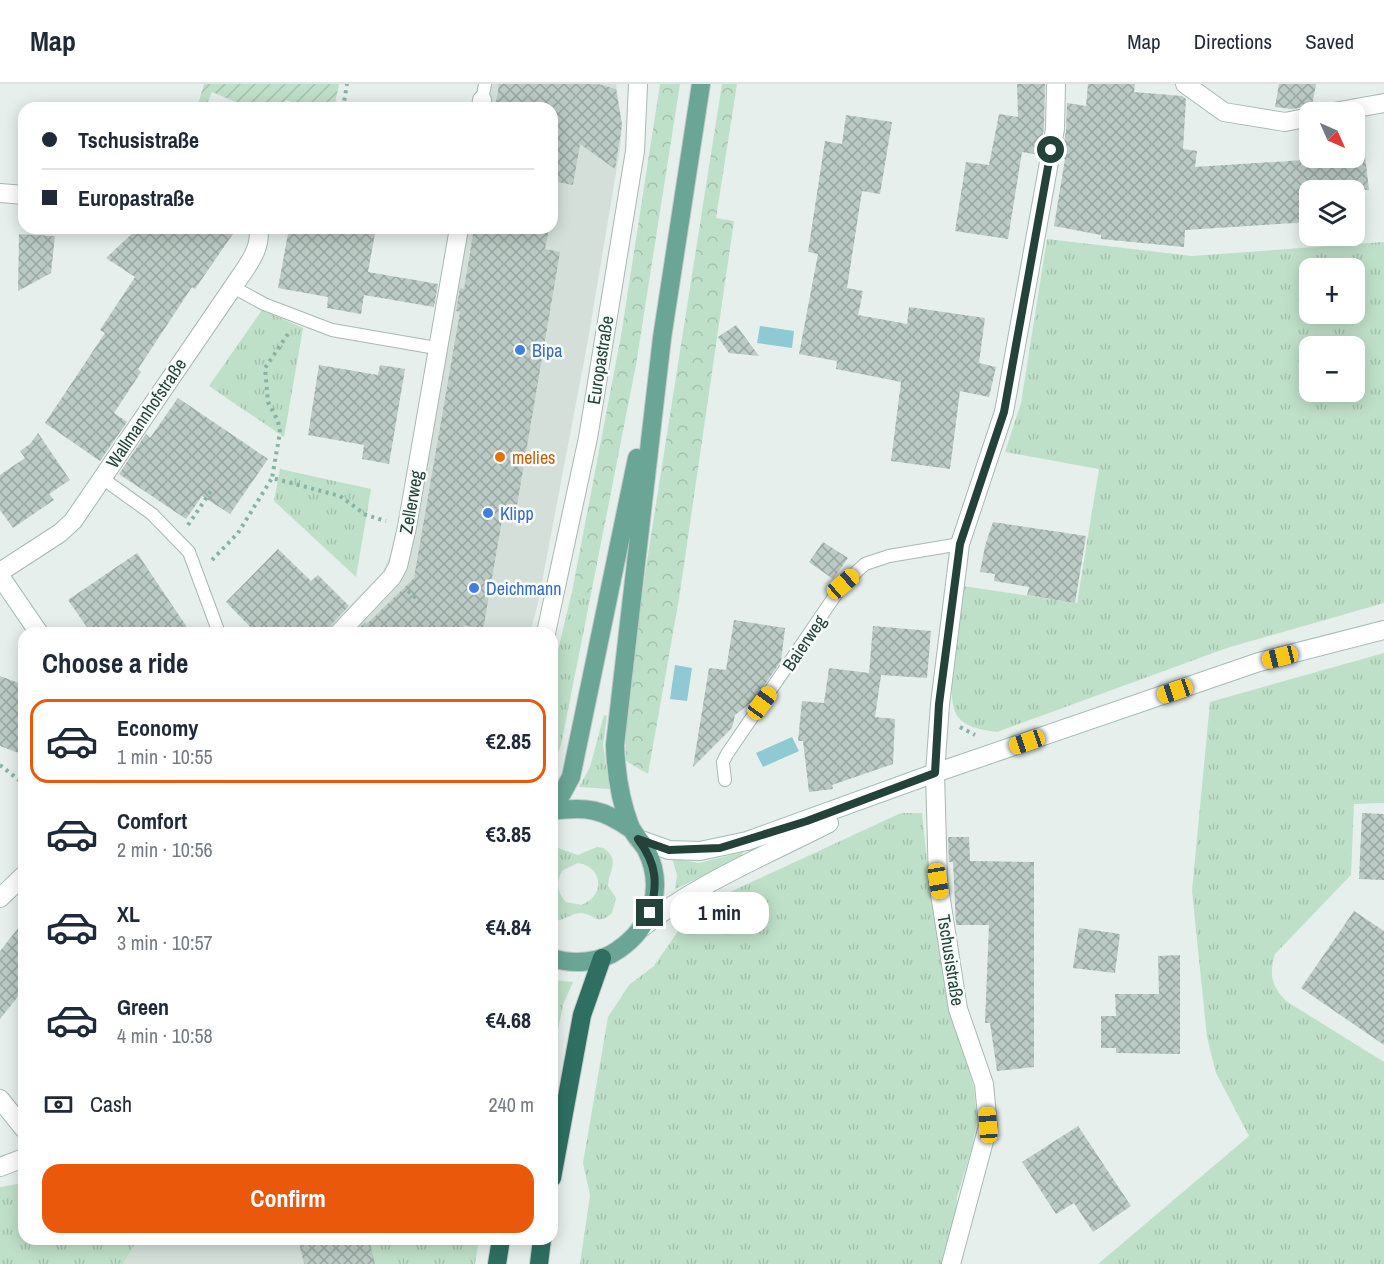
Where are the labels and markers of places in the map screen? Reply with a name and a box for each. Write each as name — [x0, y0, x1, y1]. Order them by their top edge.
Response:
place label: Bipa — [532, 338, 562, 363]
marker: Bipa — [513, 343, 527, 357]
place label: melies — [512, 445, 555, 470]
marker: melies — [493, 450, 507, 464]
place label: Klipp — [500, 501, 534, 526]
marker: Klipp — [481, 506, 495, 520]
place label: Deichmann — [486, 576, 561, 601]
marker: Deichmann — [467, 581, 481, 595]

